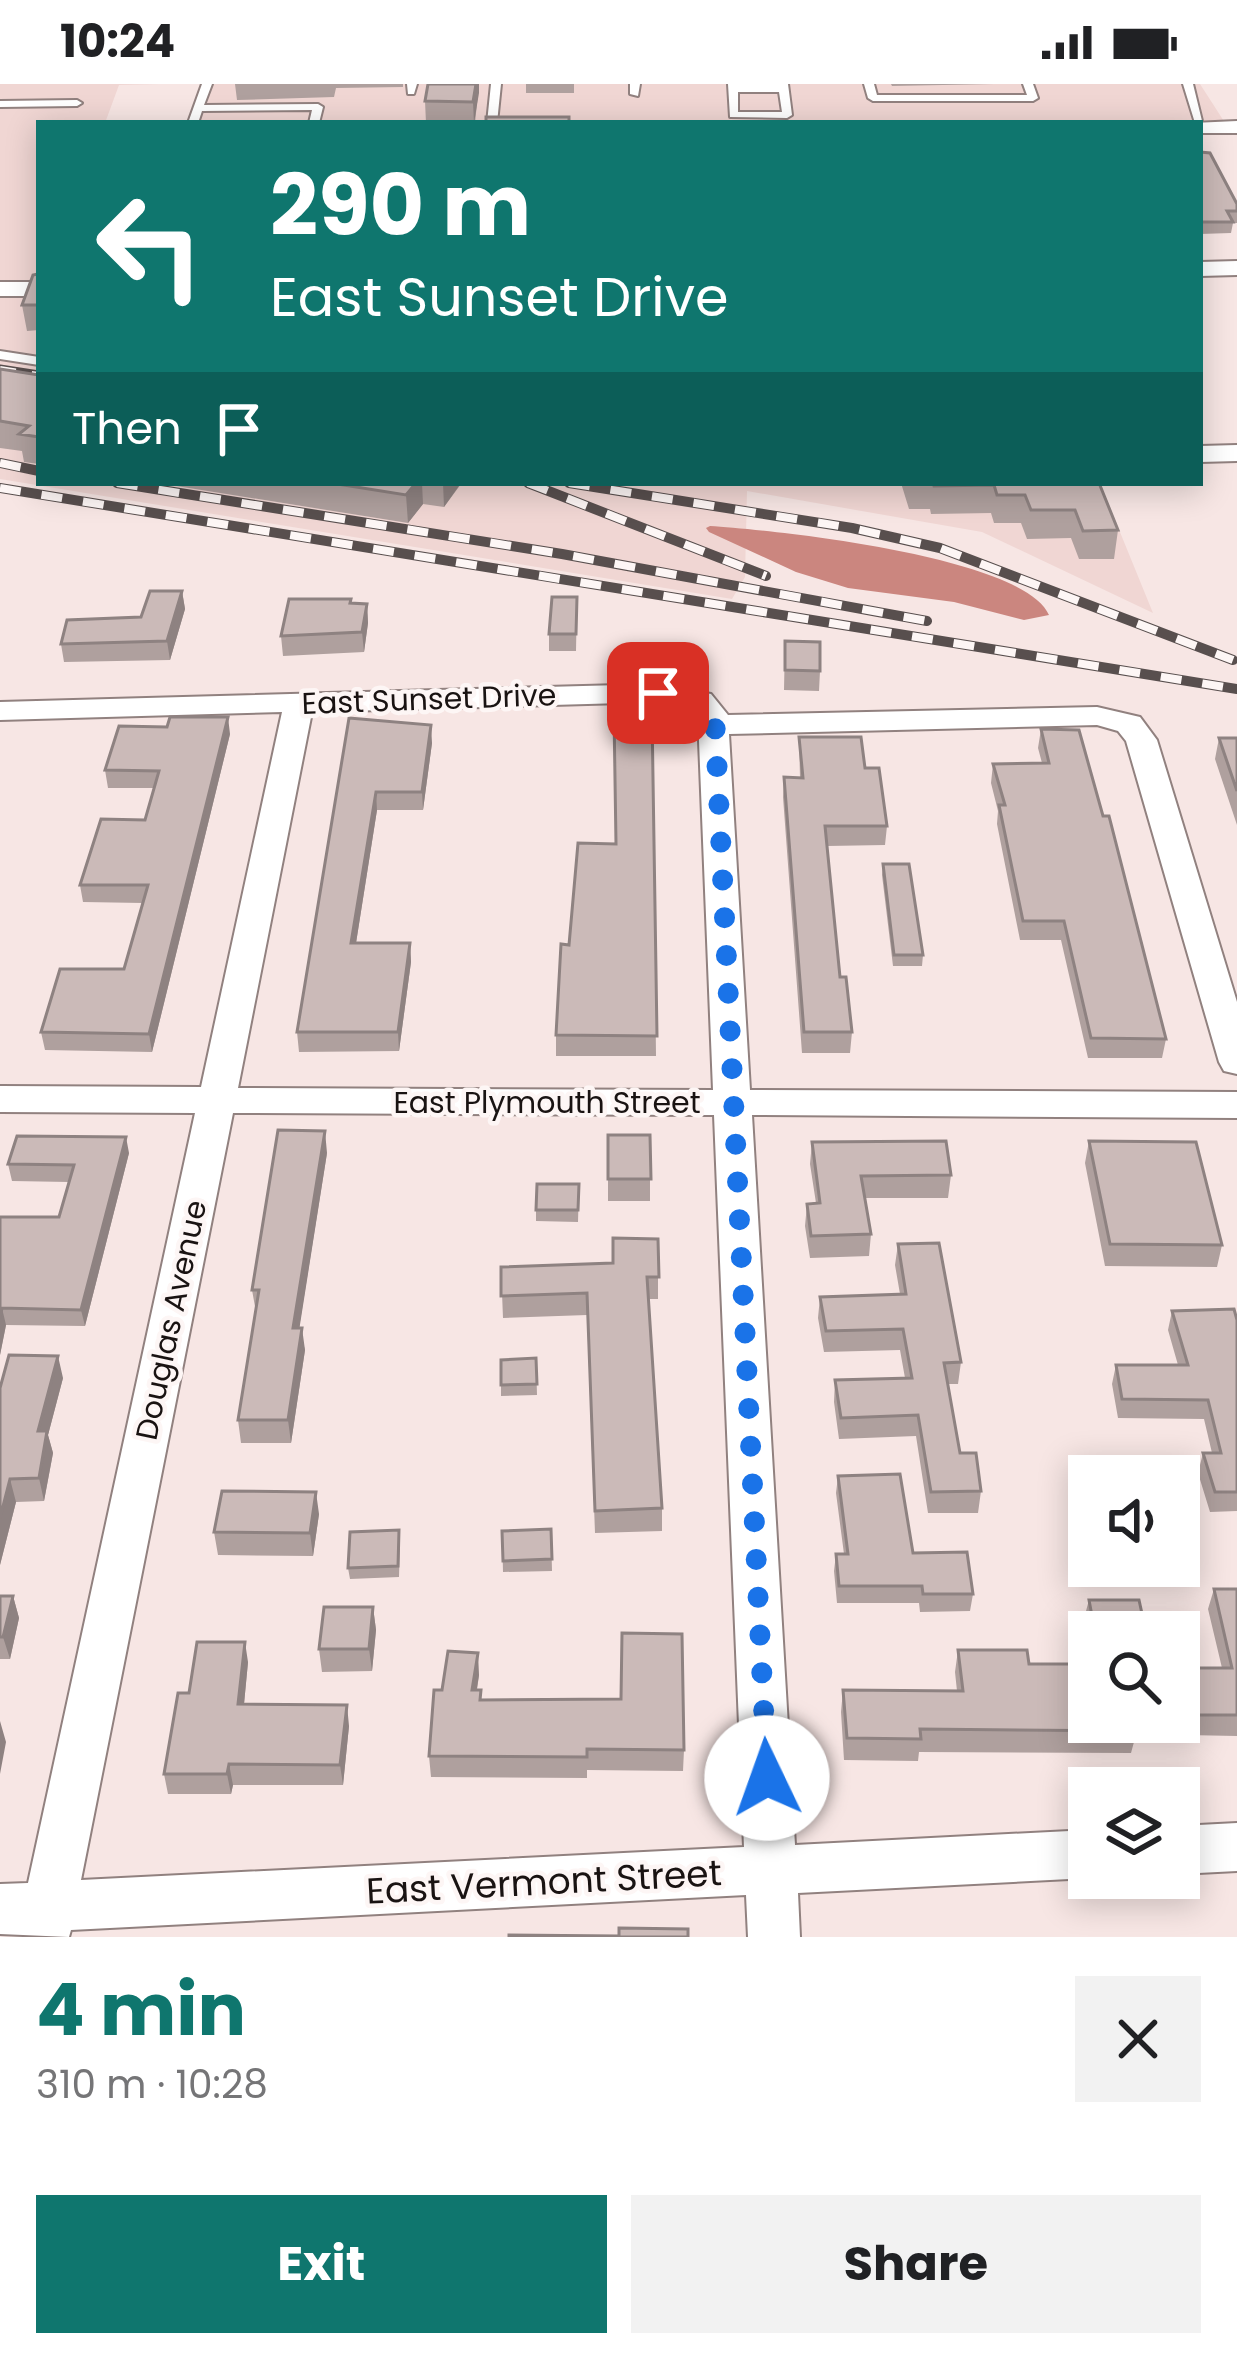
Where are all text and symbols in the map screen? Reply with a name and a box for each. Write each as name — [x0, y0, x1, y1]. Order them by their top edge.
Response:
text: 10:24 — [60, 10, 175, 73]
text: 290 m — [270, 147, 531, 264]
icon: left — [72, 168, 228, 324]
text: East Sunset Drive — [270, 259, 728, 335]
icon: arrive — [206, 396, 272, 462]
text: Then — [72, 397, 182, 460]
pin — [607, 642, 709, 744]
icon: arrive — [625, 660, 691, 726]
street label: East Sunset Drive — [301, 673, 557, 725]
street label: East Plymouth Street — [393, 1081, 701, 1124]
street label: Douglas Avenue — [125, 1196, 217, 1444]
map controls — [1068, 1455, 1200, 1899]
button: sound — [1068, 1455, 1200, 1587]
button: search — [1068, 1611, 1200, 1743]
position arrow — [704, 1715, 830, 1841]
button: layers — [1068, 1767, 1200, 1899]
street label: East Vermont Street — [365, 1847, 723, 1917]
text: 4 min — [36, 1959, 246, 2060]
button: close — [1075, 1976, 1201, 2102]
text: 310 m · 10:28 — [36, 2057, 268, 2112]
button: Exit — [36, 2195, 607, 2333]
button: Share — [631, 2195, 1201, 2333]

